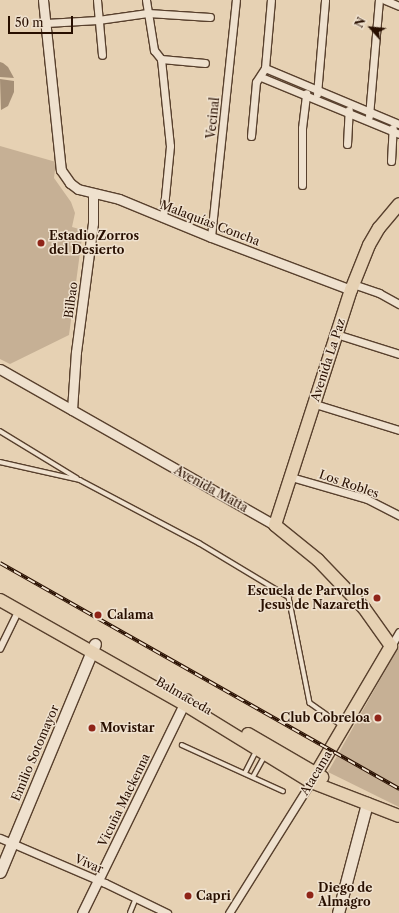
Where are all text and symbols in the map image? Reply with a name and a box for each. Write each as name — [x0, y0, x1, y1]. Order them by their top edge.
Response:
scale bar — [10, 8, 75, 34]
north arrow — [351, 8, 391, 48]
text: 50 m — [15, 15, 44, 30]
text: N — [352, 15, 369, 30]
street label: Vecinal — [204, 97, 222, 139]
street label: Malaquías Concha — [158, 197, 262, 249]
place label: Estadio Zorros del Desierto — [49, 229, 139, 257]
marker: Estadio Zorros del Desierto — [36, 238, 46, 248]
street label: Bilbao — [61, 281, 81, 319]
street label: Avenida La Paz — [308, 317, 348, 403]
street label: Avenida Matta — [172, 463, 250, 515]
street label: Los Robles — [317, 467, 381, 501]
place label: Escuela de Parvulos Jesus de Nazareth — [247, 584, 369, 612]
marker: Escuela de Parvulos Jesus de Nazareth — [372, 593, 382, 603]
place label: Calama — [107, 608, 154, 622]
marker: Calama — [92, 609, 104, 621]
street label: Balmaceda — [153, 674, 215, 718]
street label: Emilio Sotomayor — [8, 703, 62, 803]
place label: Club Cobreloa — [281, 711, 370, 725]
marker: Club Cobreloa — [373, 713, 383, 723]
place label: Movistar — [100, 721, 155, 735]
marker: Movistar — [87, 723, 97, 733]
street label: Atacama — [297, 748, 335, 798]
street label: Vicuña Mackenna — [95, 751, 153, 849]
street label: Vivar — [73, 852, 105, 876]
place label: Diego de Almagro — [318, 881, 373, 909]
place label: Capri — [196, 889, 231, 903]
marker: Diego de Almagro — [305, 890, 315, 900]
marker: Capri — [183, 891, 193, 901]

